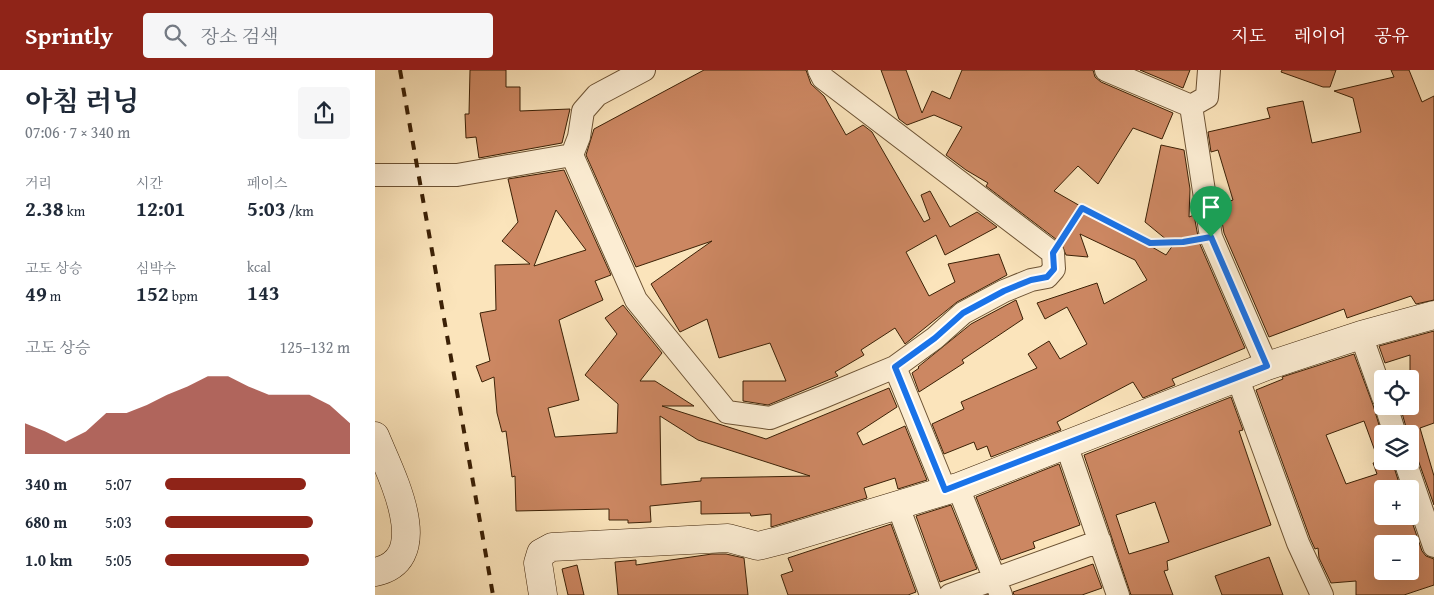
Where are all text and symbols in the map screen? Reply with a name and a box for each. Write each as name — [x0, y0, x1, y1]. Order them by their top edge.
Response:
search box — [143, 13, 493, 58]
text: Sprintly — [25, 18, 113, 53]
icon: search — [161, 21, 189, 49]
text: 장소 검색 — [201, 22, 278, 50]
text: 지도 — [1231, 22, 1266, 49]
text: 레이어 — [1294, 22, 1346, 49]
text: 공유 — [1374, 22, 1409, 49]
text: 아침 러닝 — [25, 80, 139, 121]
button: share — [298, 87, 350, 139]
text: 07:06 · 7 × 340 m — [25, 120, 130, 144]
text: 거리 — [25, 173, 52, 193]
text: 시간 — [136, 173, 163, 193]
text: 페이스 — [247, 173, 288, 193]
pin — [1190, 186, 1232, 237]
text: 2.38 — [25, 193, 64, 224]
text: 12:01 — [136, 193, 185, 224]
text: 5:03 — [247, 193, 286, 224]
icon: arrive — [1197, 193, 1225, 221]
text: km — [64, 201, 85, 221]
text: /km — [286, 201, 314, 221]
text: kcal — [247, 257, 271, 277]
text: 고도 상승 — [25, 258, 82, 278]
text: 심박수 — [136, 258, 177, 278]
text: 143 — [247, 277, 280, 308]
text: 49 — [25, 278, 47, 309]
text: 152 — [136, 278, 169, 309]
text: m — [47, 286, 61, 306]
text: bpm — [169, 286, 198, 306]
text: 고도 상승 — [25, 335, 90, 359]
text: 125–132 m — [280, 335, 350, 359]
map controls — [1374, 370, 1419, 580]
button: locate — [1374, 370, 1419, 415]
button: layers — [1374, 425, 1419, 470]
text: 340 m — [25, 472, 67, 496]
text: 5:07 — [105, 472, 132, 496]
button: + — [1374, 480, 1419, 525]
text: 680 m — [25, 510, 67, 534]
text: 5:03 — [105, 510, 132, 534]
button: − — [1374, 535, 1419, 580]
text: 1.0 km — [25, 548, 72, 572]
text: 5:05 — [105, 548, 132, 572]

